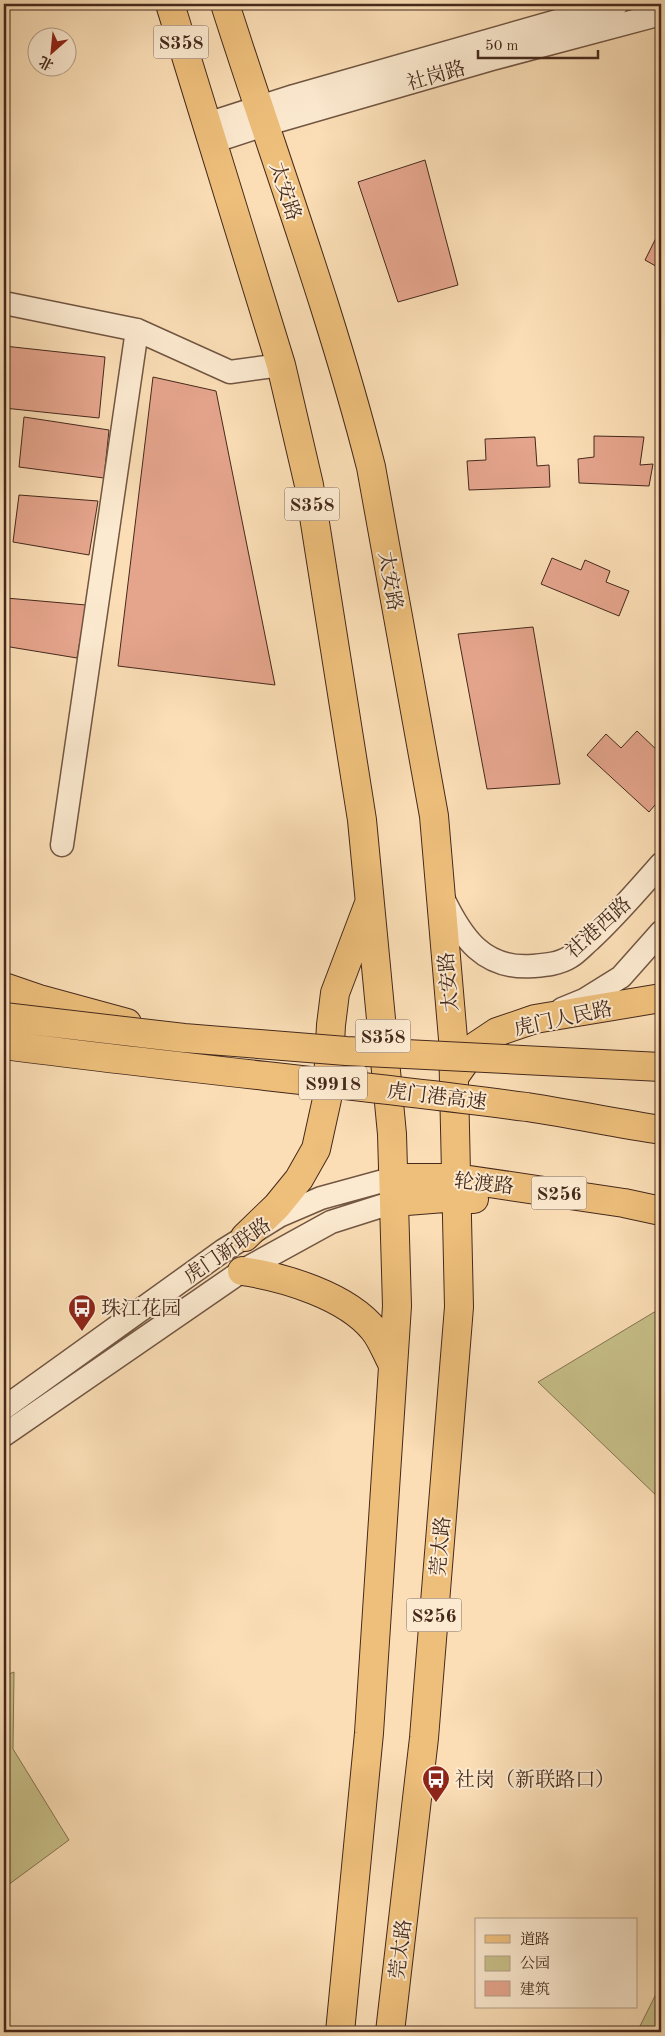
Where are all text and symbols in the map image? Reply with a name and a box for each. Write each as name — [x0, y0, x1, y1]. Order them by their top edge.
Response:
road number: S358 — [154, 26, 208, 58]
north arrow — [28, 28, 78, 78]
scale bar — [478, 28, 598, 60]
text: 50 m — [485, 39, 519, 54]
text: 北 — [37, 53, 56, 73]
street label: 社岗路 — [404, 57, 468, 95]
street label: 太安路 — [265, 159, 305, 223]
road number: S358 — [284, 488, 340, 520]
street label: 太安路 — [374, 550, 406, 613]
street label: 社港西路 — [562, 893, 636, 963]
street label: 太安路 — [435, 951, 463, 1013]
street label: 虎门人民路 — [512, 998, 614, 1040]
road number: S358 — [356, 1019, 410, 1052]
road number: S9918 — [299, 1066, 367, 1100]
street label: 虎门港高速 — [386, 1080, 488, 1114]
street label: 轮渡路 — [453, 1170, 515, 1198]
road number: S256 — [532, 1176, 586, 1210]
street label: 虎门新联路 — [180, 1214, 275, 1288]
bus stop icon: 珠江花园 — [67, 1293, 97, 1332]
place label: 珠江花园 — [101, 1298, 181, 1320]
street label: 莞太路 — [427, 1515, 455, 1577]
road number: S256 — [406, 1598, 462, 1632]
bus stop icon: 社岗（新联路口） — [421, 1764, 451, 1803]
place label: 社岗（新联路口） — [455, 1769, 615, 1791]
street label: 莞太路 — [386, 1918, 416, 1980]
legend — [475, 1918, 638, 2008]
text: 道路 — [520, 1931, 550, 1948]
text: 公园 — [520, 1955, 550, 1972]
text: 建筑 — [520, 1981, 550, 1998]

